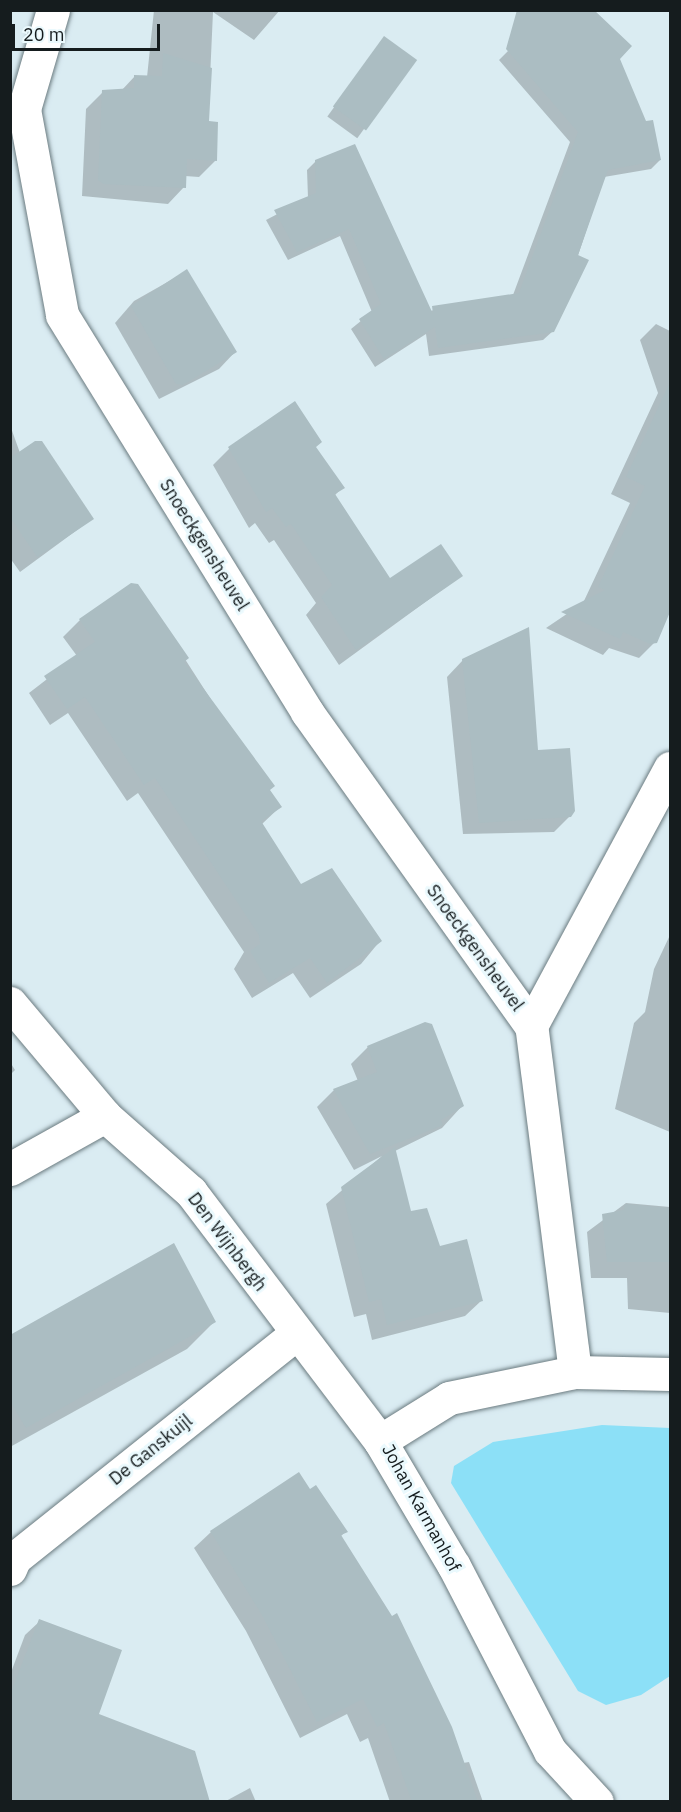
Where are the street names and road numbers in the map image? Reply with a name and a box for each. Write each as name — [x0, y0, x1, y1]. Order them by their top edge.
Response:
street label: Snoeckgensheuvel — [155, 475, 253, 615]
street label: Snoeckgensheuvel — [422, 881, 528, 1015]
street label: Den Wijnbergh — [183, 1188, 271, 1296]
street label: De Ganskuijl — [105, 1410, 197, 1490]
street label: Johan Karmanhof — [377, 1440, 465, 1576]

